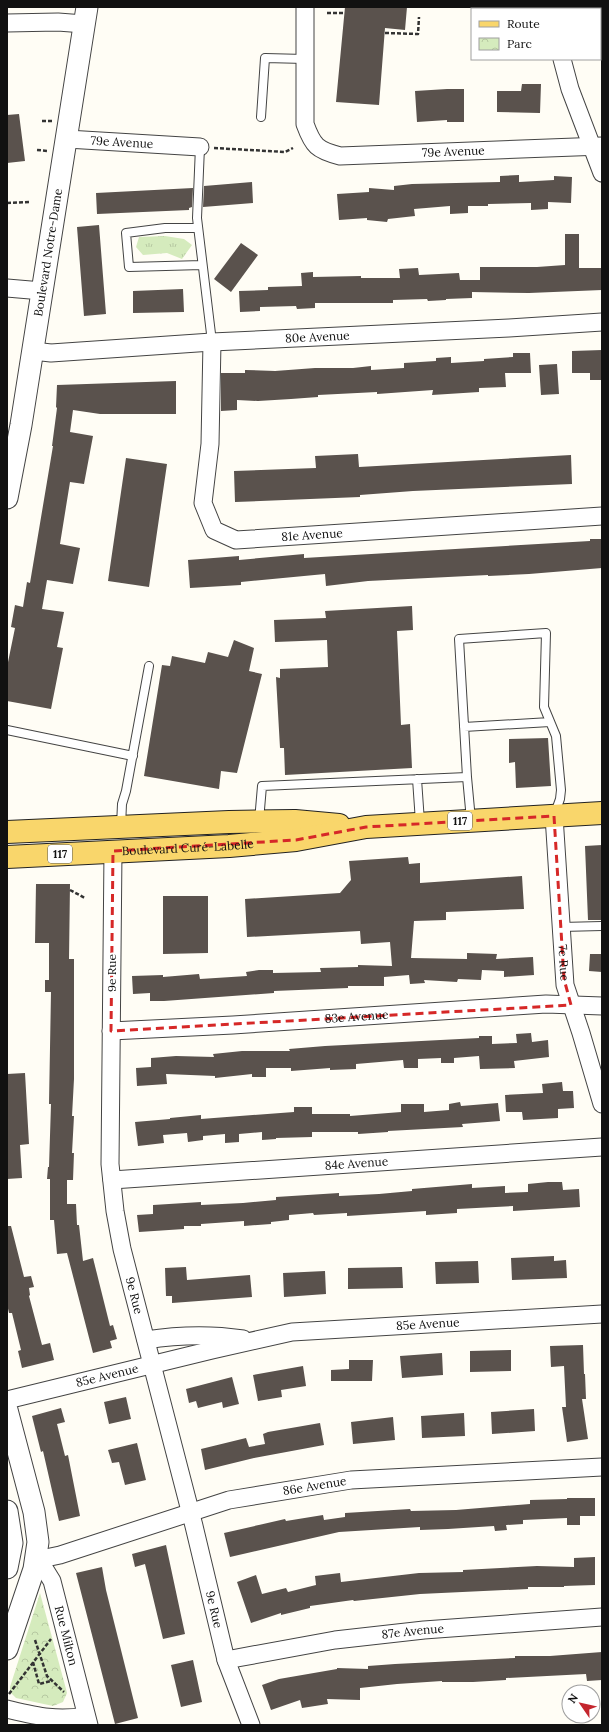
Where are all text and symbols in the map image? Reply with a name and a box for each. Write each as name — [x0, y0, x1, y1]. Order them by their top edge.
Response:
legend — [471, 8, 601, 60]
text: Route — [507, 16, 540, 31]
text: Parc — [507, 36, 532, 51]
street label: 79e Avenue — [90, 132, 154, 151]
street label: 79e Avenue — [422, 142, 485, 160]
street label: Boulevard Notre-Dame — [30, 187, 65, 317]
street label: 80e Avenue — [285, 327, 351, 346]
street label: 81e Avenue — [281, 525, 344, 544]
road number: 117 — [448, 812, 472, 830]
street label: Boulevard Curé-Labelle — [122, 836, 255, 858]
road number: 117 — [48, 845, 72, 863]
street label: 7e Rue — [555, 944, 573, 982]
street label: 9e Rue — [104, 954, 119, 992]
street label: 83e Avenue — [324, 1007, 389, 1026]
street label: 84e Avenue — [324, 1153, 389, 1173]
street label: 9e Rue — [123, 1275, 147, 1316]
street label: 85e Avenue — [395, 1314, 460, 1333]
street label: 85e Avenue — [74, 1360, 140, 1390]
street label: 86e Avenue — [282, 1473, 348, 1498]
street label: 9e Rue — [203, 1589, 226, 1630]
street label: Rue Milton — [52, 1604, 81, 1667]
street label: 87e Avenue — [381, 1621, 445, 1642]
north arrow — [561, 1684, 601, 1724]
text: N — [565, 1691, 581, 1706]

